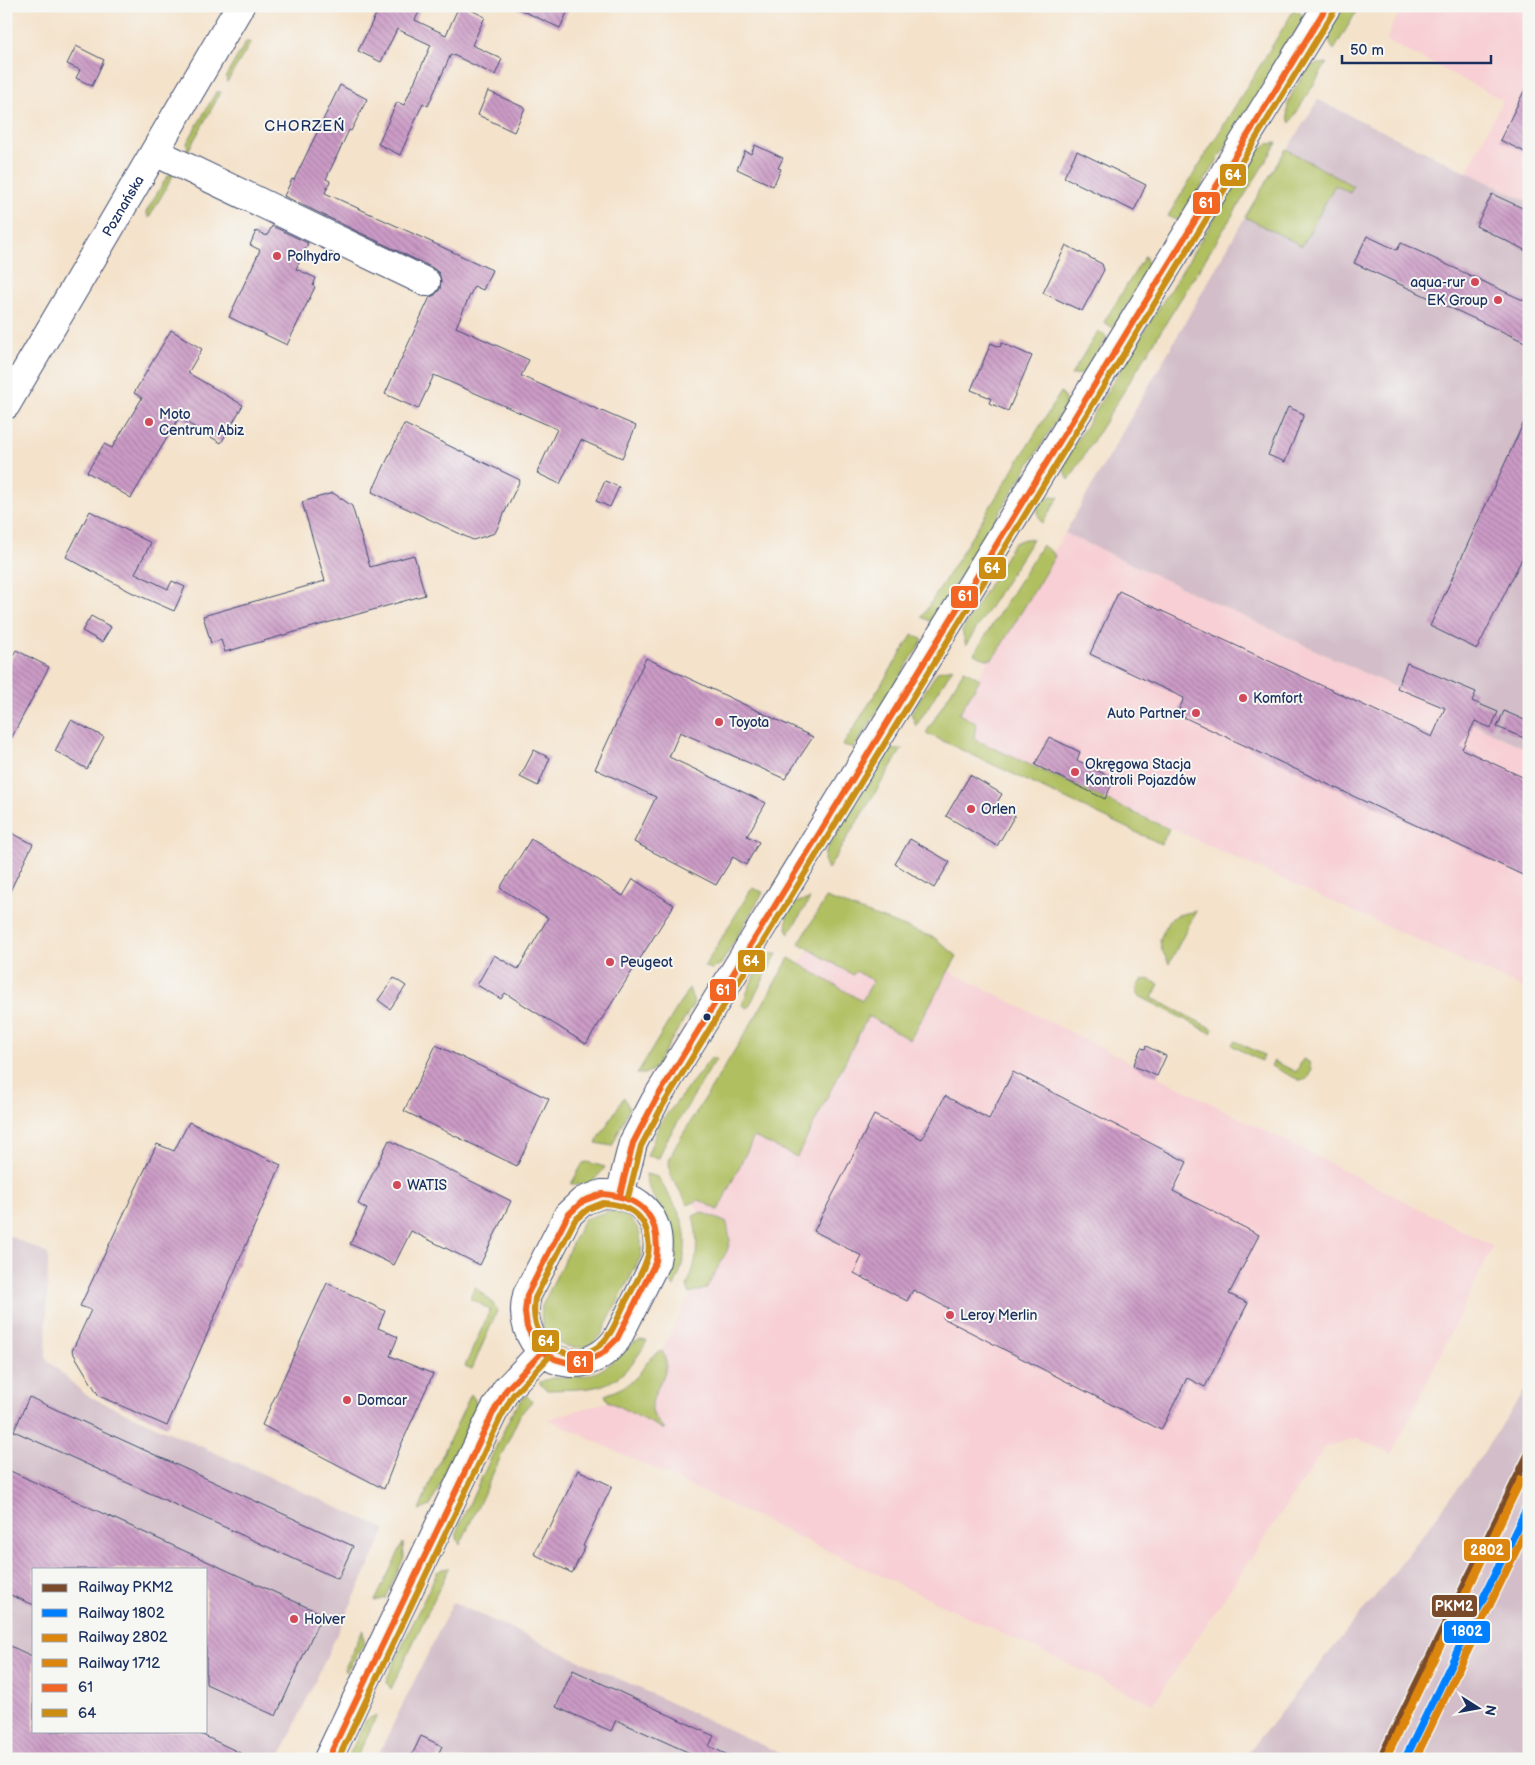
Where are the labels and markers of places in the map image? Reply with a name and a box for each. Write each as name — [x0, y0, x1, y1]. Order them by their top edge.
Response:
place label: Polhydro — [287, 248, 341, 265]
marker: Polhydro — [271, 250, 283, 262]
place label: aqua-rur — [1410, 274, 1466, 291]
marker: aqua-rur — [1469, 276, 1481, 288]
place label: EK Group — [1427, 292, 1488, 309]
marker: EK Group — [1492, 294, 1504, 306]
place label: Moto Centrum Abiz — [159, 406, 244, 439]
marker: Moto Centrum Abiz — [143, 416, 155, 428]
place label: Komfort — [1253, 690, 1303, 707]
marker: Komfort — [1237, 692, 1249, 704]
place label: Auto Partner — [1107, 705, 1187, 722]
marker: Auto Partner — [1190, 707, 1202, 719]
place label: Toyota — [729, 714, 769, 731]
marker: Toyota — [713, 716, 725, 728]
place label: Okręgowa Stacja Kontroli Pojazdów — [1085, 756, 1197, 789]
marker: Okręgowa Stacja Kontroli Pojazdów — [1069, 766, 1081, 778]
place label: Orlen — [981, 801, 1016, 818]
marker: Orlen — [965, 803, 977, 815]
place label: Peugeot — [620, 954, 674, 971]
marker: Peugeot — [604, 956, 616, 968]
unlabelled marker — [702, 1012, 712, 1022]
place label: WATIS — [407, 1177, 447, 1194]
marker: WATIS — [391, 1179, 403, 1191]
place label: Leroy Merlin — [960, 1307, 1038, 1324]
marker: Leroy Merlin — [944, 1309, 956, 1321]
place label: Domcar — [357, 1392, 408, 1409]
marker: Domcar — [341, 1394, 353, 1406]
place label: Holver — [304, 1611, 346, 1628]
marker: Holver — [288, 1613, 300, 1625]

